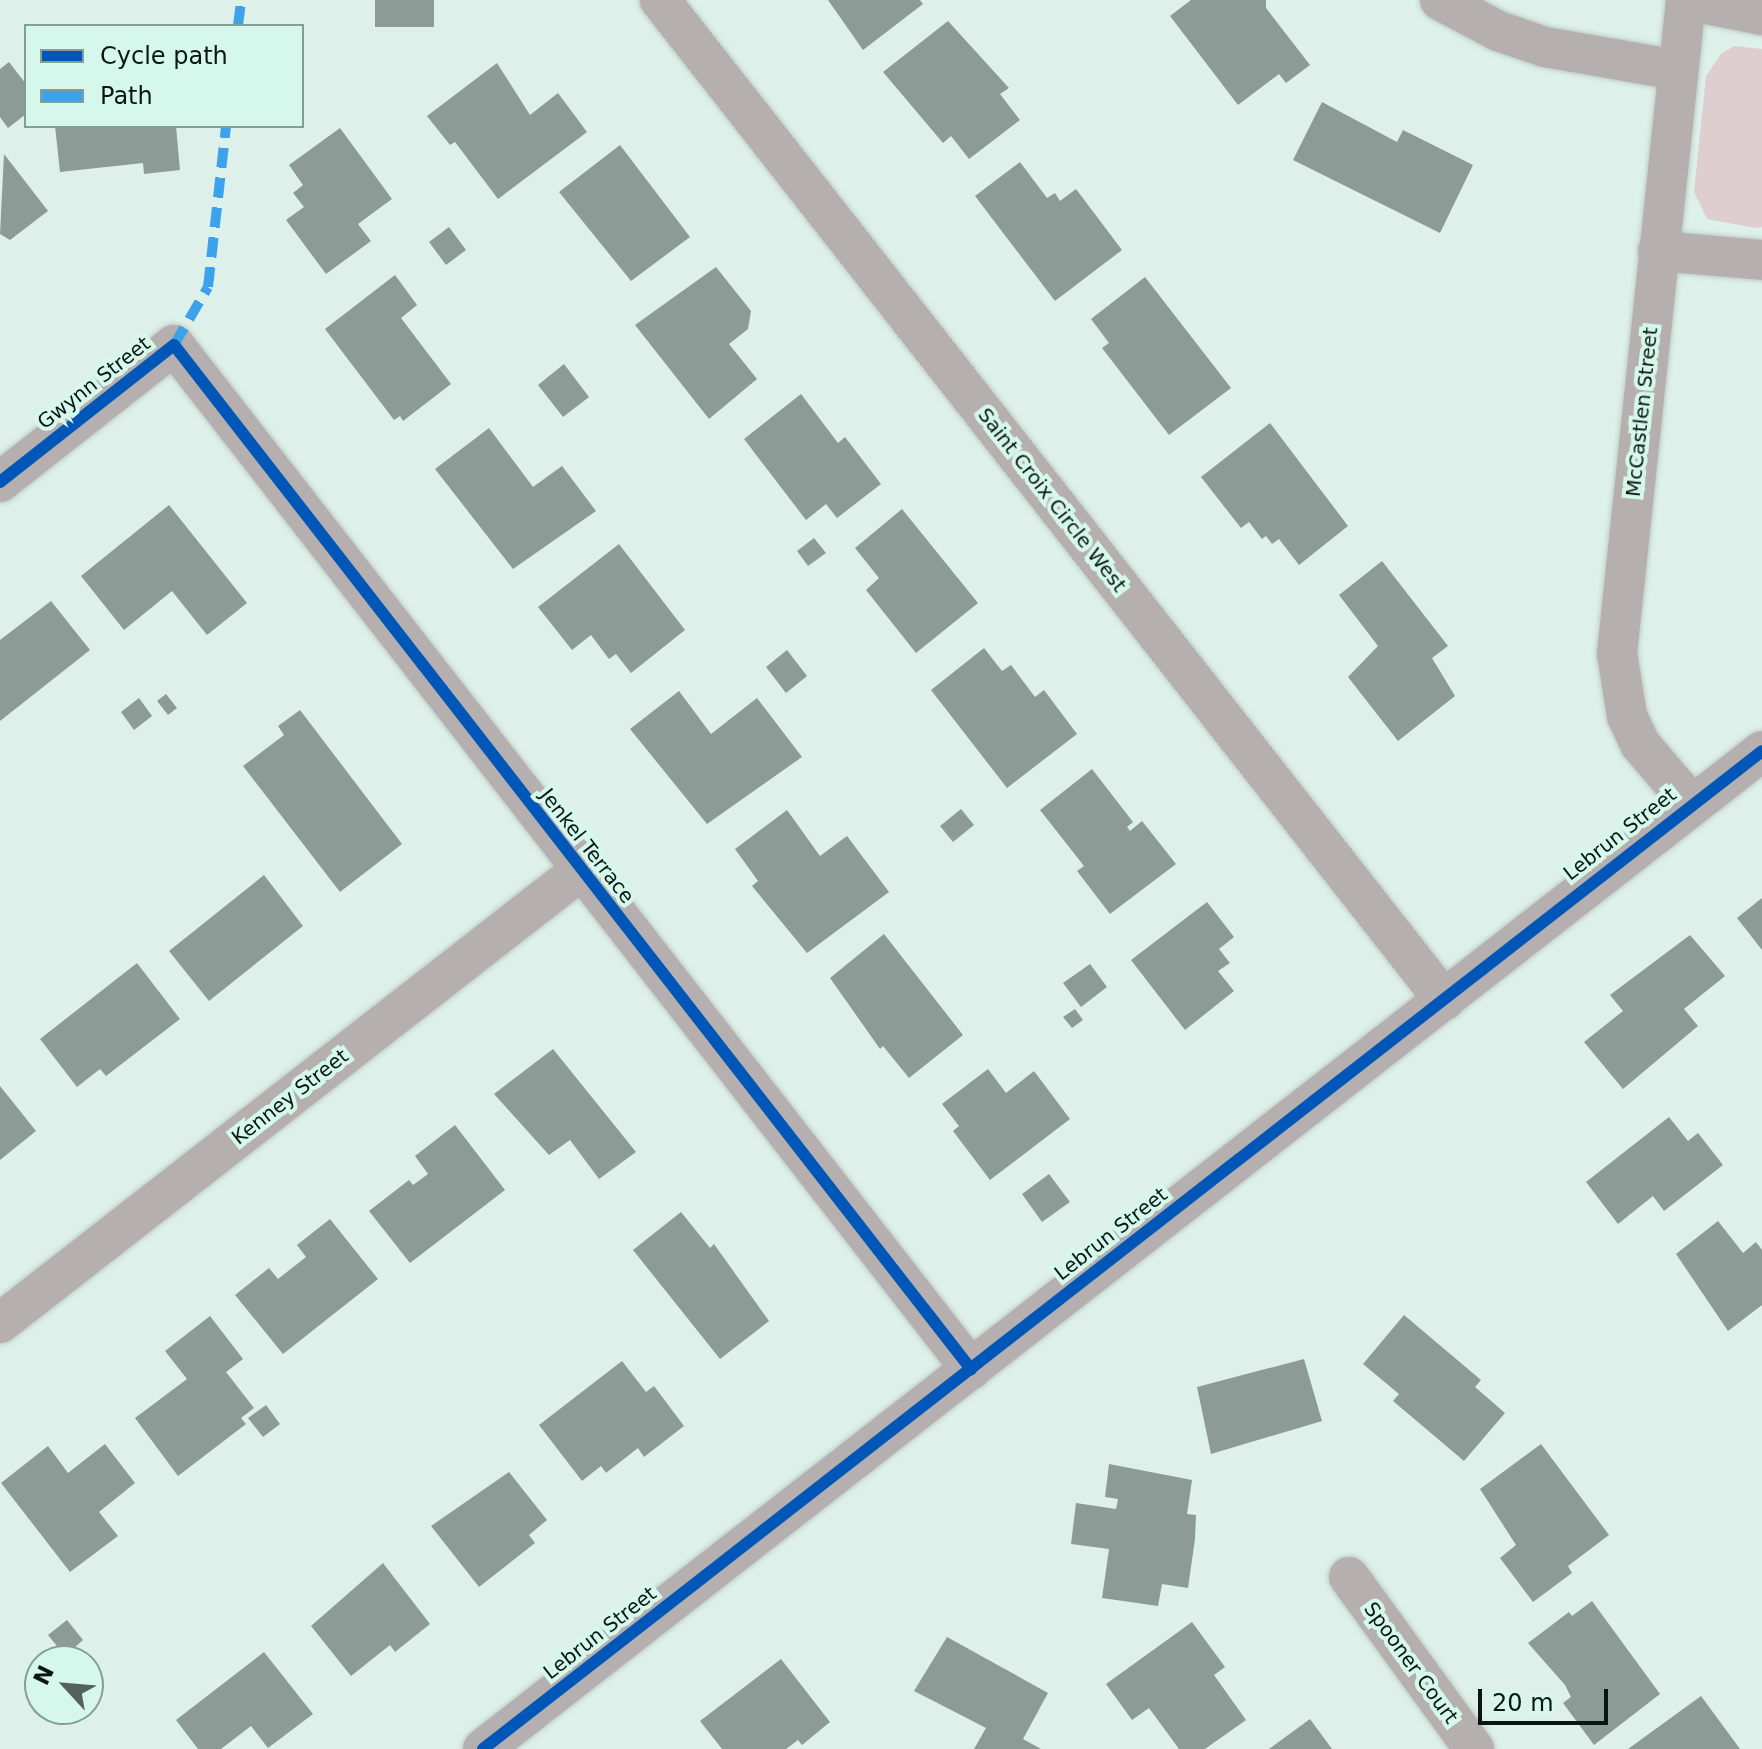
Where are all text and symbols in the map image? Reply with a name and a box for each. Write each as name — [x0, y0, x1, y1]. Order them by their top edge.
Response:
legend — [24, 24, 304, 128]
text: Cycle path — [100, 42, 228, 70]
text: Path — [100, 82, 153, 110]
street label: McCastlen Street — [1621, 326, 1663, 498]
street label: Gwynn Street — [33, 332, 155, 434]
street label: Saint Croix Circle West — [973, 403, 1131, 597]
street label: Lebrun Street — [1559, 783, 1681, 885]
street label: Jenkel Terrace — [535, 784, 639, 908]
street label: Kenney Street — [227, 1044, 353, 1150]
street label: Lebrun Street — [1050, 1183, 1172, 1285]
street label: Lebrun Street — [539, 1582, 661, 1684]
street label: Spooner Court — [1359, 1598, 1463, 1728]
north arrow — [24, 1645, 104, 1725]
text: N — [29, 1661, 59, 1689]
scale bar — [1482, 1673, 1612, 1723]
text: 20 m — [1492, 1689, 1554, 1717]

